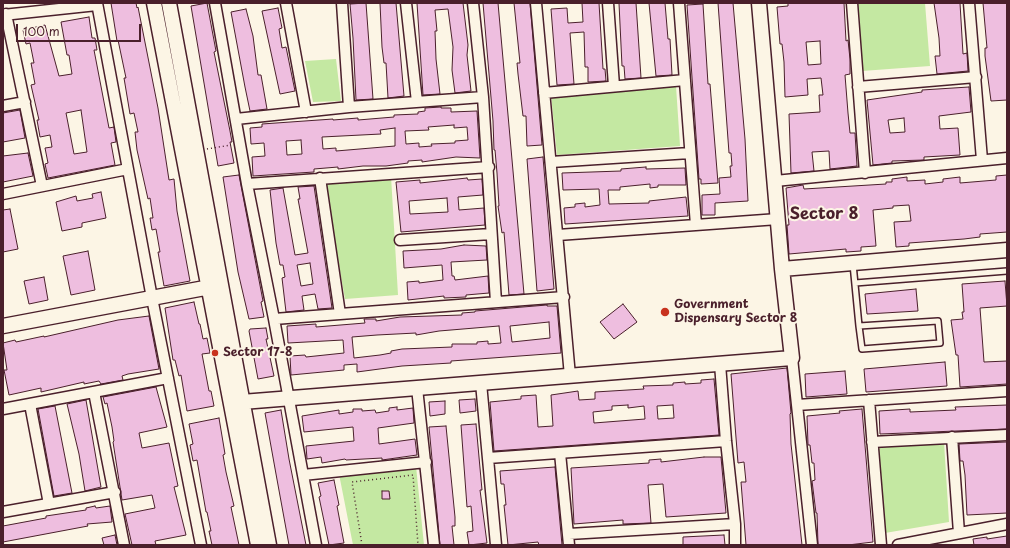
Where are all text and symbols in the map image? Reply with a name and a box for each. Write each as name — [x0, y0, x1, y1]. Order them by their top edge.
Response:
scale bar — [18, 16, 143, 42]
text: 100 m — [23, 22, 60, 40]
district label: Sector 8 — [790, 205, 858, 225]
place label: Government Dispensary Sector 8 — [674, 298, 797, 326]
marker: Government Dispensary Sector 8 — [659, 306, 671, 318]
place label: Sector 17-8 — [223, 346, 293, 360]
marker: Sector 17-8 — [210, 348, 220, 358]

